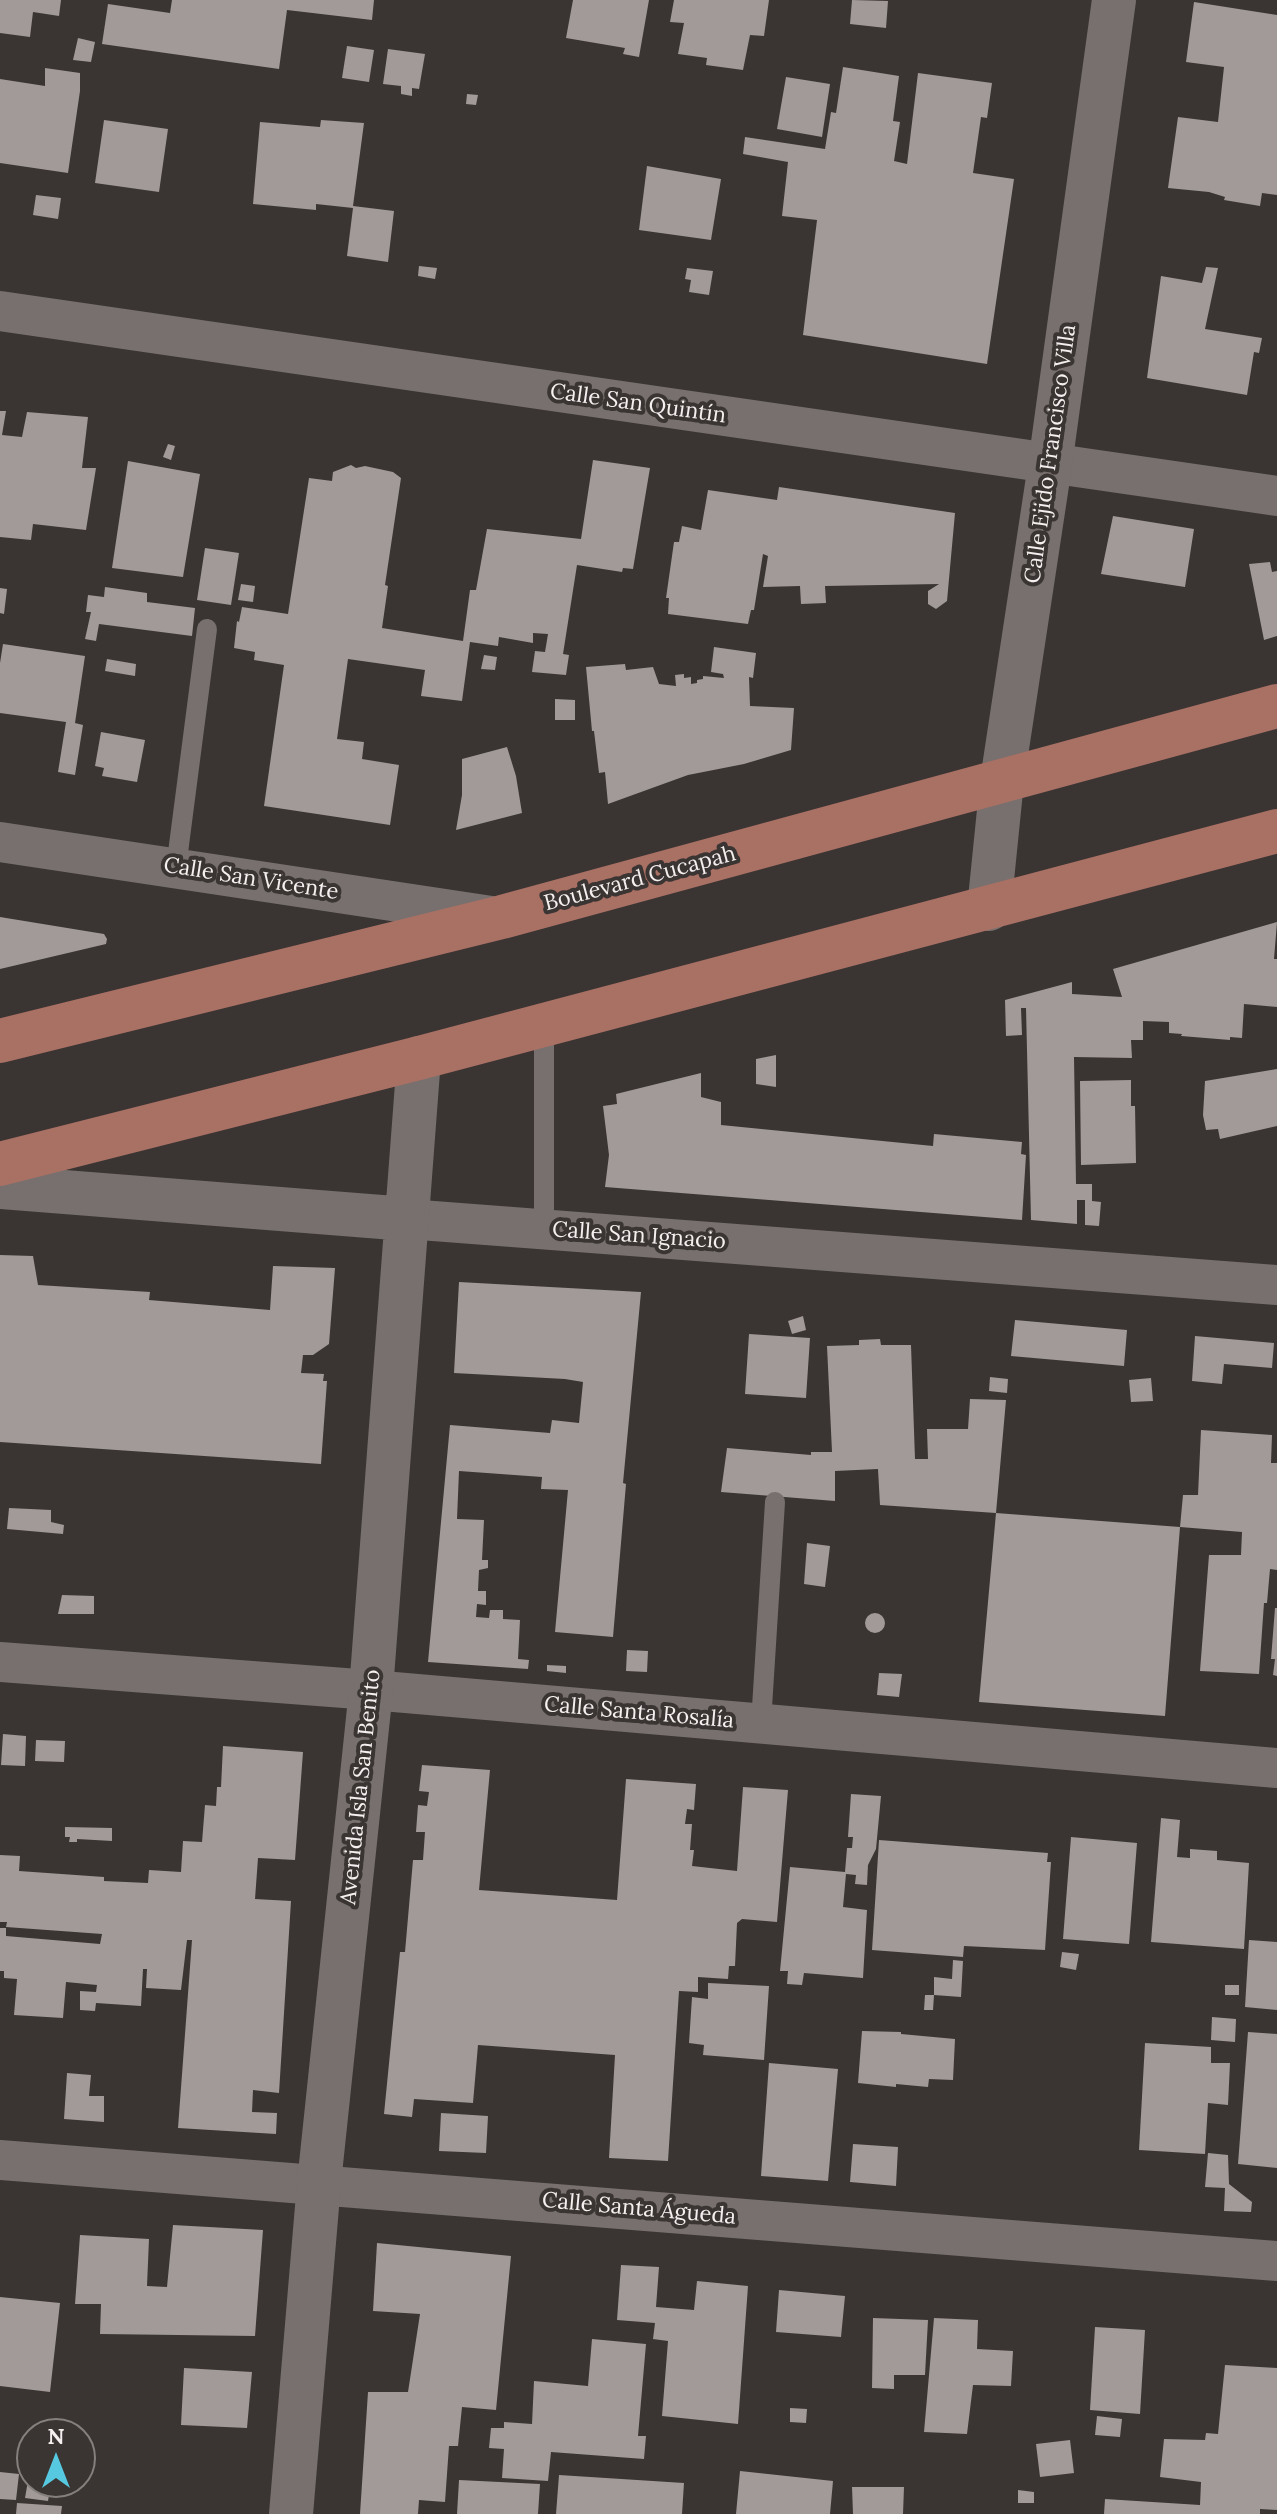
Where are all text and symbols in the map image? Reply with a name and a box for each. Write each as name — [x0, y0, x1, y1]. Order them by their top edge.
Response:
street label: Calle Ejido Francisco Villa — [1020, 323, 1082, 585]
street label: Calle San Quintín — [548, 379, 728, 429]
street label: Boulevard Cucapah — [541, 841, 739, 917]
street label: Calle San Vicente — [162, 852, 340, 906]
street label: Calle San Ignacio — [551, 1217, 727, 1255]
street label: Avenida Isla San Benito — [336, 1668, 386, 1906]
street label: Calle Santa Rosalía — [543, 1692, 735, 1734]
street label: Calle Santa Águeda — [541, 2187, 737, 2231]
north arrow — [16, 2418, 96, 2498]
text: N — [47, 2422, 65, 2450]

